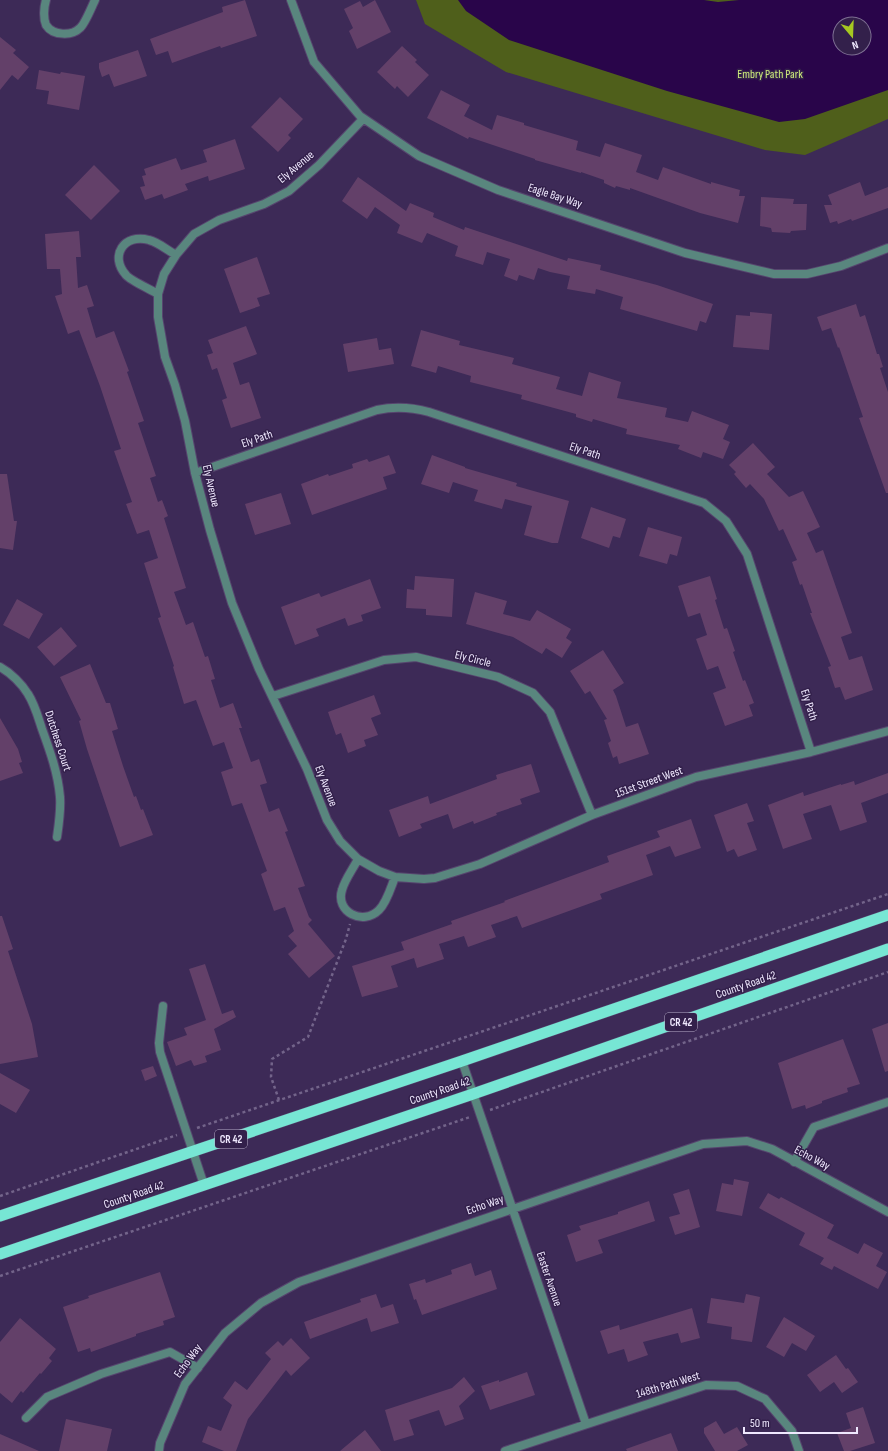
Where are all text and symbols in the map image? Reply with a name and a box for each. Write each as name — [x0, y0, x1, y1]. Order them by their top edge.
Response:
north arrow — [832, 16, 872, 56]
text: N — [850, 38, 860, 52]
park label: Embry Path Park — [737, 67, 803, 82]
street label: Ely Avenue — [275, 147, 317, 187]
street label: Eagle Bay Way — [526, 180, 584, 212]
street label: Ely Path — [239, 427, 275, 451]
street label: Ely Path — [567, 439, 603, 463]
street label: Ely Avenue — [199, 463, 223, 509]
street label: Ely Circle — [453, 647, 493, 671]
street label: Ely Path — [797, 687, 821, 723]
street label: Dutchess Court — [41, 709, 75, 773]
street label: Ely Avenue — [311, 763, 341, 809]
street label: 151st Street West — [613, 763, 685, 801]
street label: County Road 42 — [714, 968, 778, 1002]
road number: CR 42 — [665, 1013, 697, 1031]
street label: County Road 42 — [408, 1074, 472, 1108]
road number: CR 42 — [215, 1130, 247, 1148]
street label: Echo Way — [792, 1142, 833, 1174]
street label: County Road 42 — [102, 1178, 166, 1212]
street label: Echo Way — [464, 1192, 506, 1218]
street label: Easter Avenue — [533, 1250, 565, 1308]
street label: Echo Way — [171, 1341, 206, 1381]
street label: 148th Path West — [634, 1368, 702, 1402]
scale bar — [744, 1409, 857, 1435]
text: 50 m — [750, 1416, 770, 1431]

